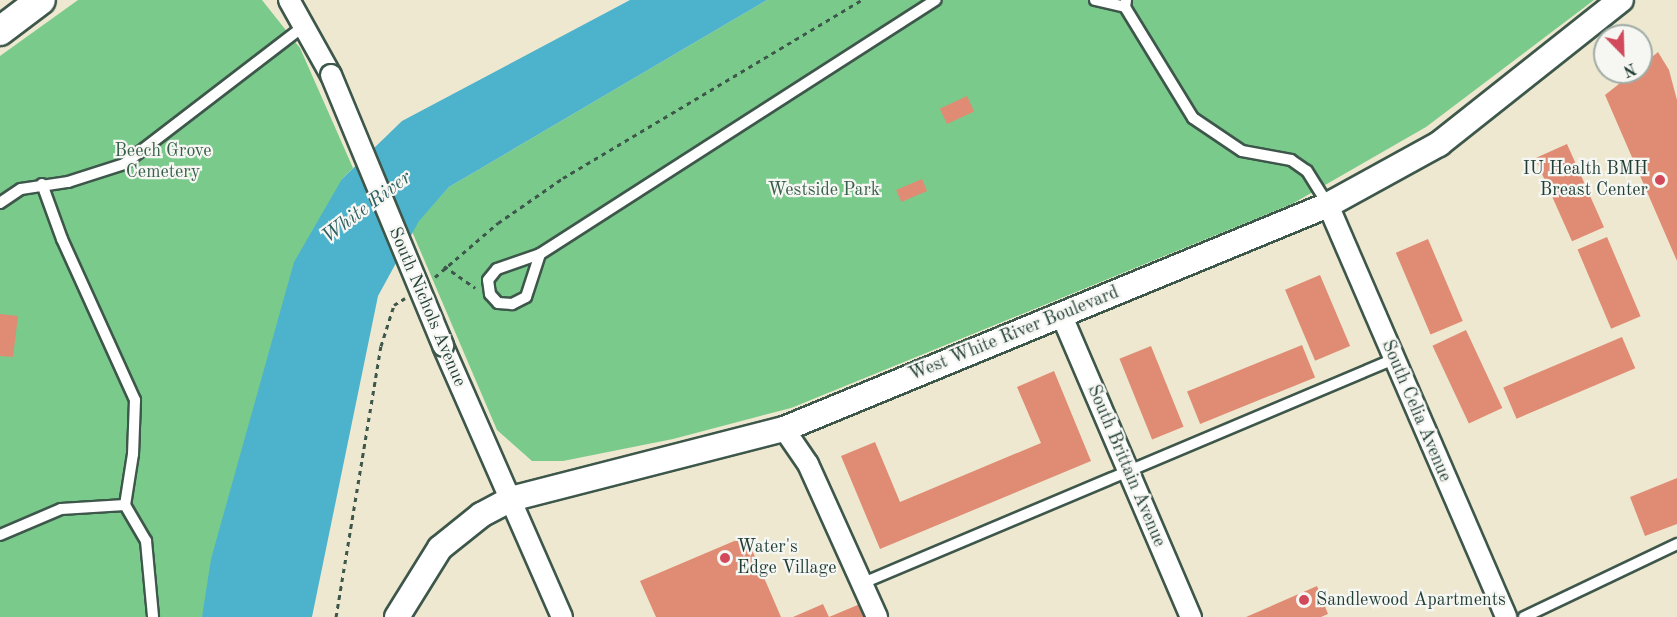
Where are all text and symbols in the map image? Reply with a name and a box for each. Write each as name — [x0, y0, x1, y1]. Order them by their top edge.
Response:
north arrow — [1593, 24, 1653, 84]
text: N — [1621, 59, 1638, 78]
park label: Beech Grove Cemetery — [114, 141, 212, 184]
place label: IU Health BMH Breast Center — [1523, 159, 1648, 201]
water label: White River — [317, 167, 417, 249]
marker: IU Health BMH Breast Center — [1653, 173, 1667, 187]
park label: Westside Park — [768, 179, 880, 201]
street label: South Nichols Avenue — [384, 224, 470, 390]
street label: West White River Boulevard — [906, 282, 1122, 386]
street label: South Celia Avenue — [1376, 337, 1456, 485]
street label: South Brittain Avenue — [1082, 382, 1170, 550]
place label: Water's Edge Village — [737, 537, 836, 580]
marker: Water's Edge Village — [718, 551, 732, 565]
place label: Sandlewood Apartments — [1316, 589, 1506, 611]
marker: Sandlewood Apartments — [1297, 593, 1311, 607]

